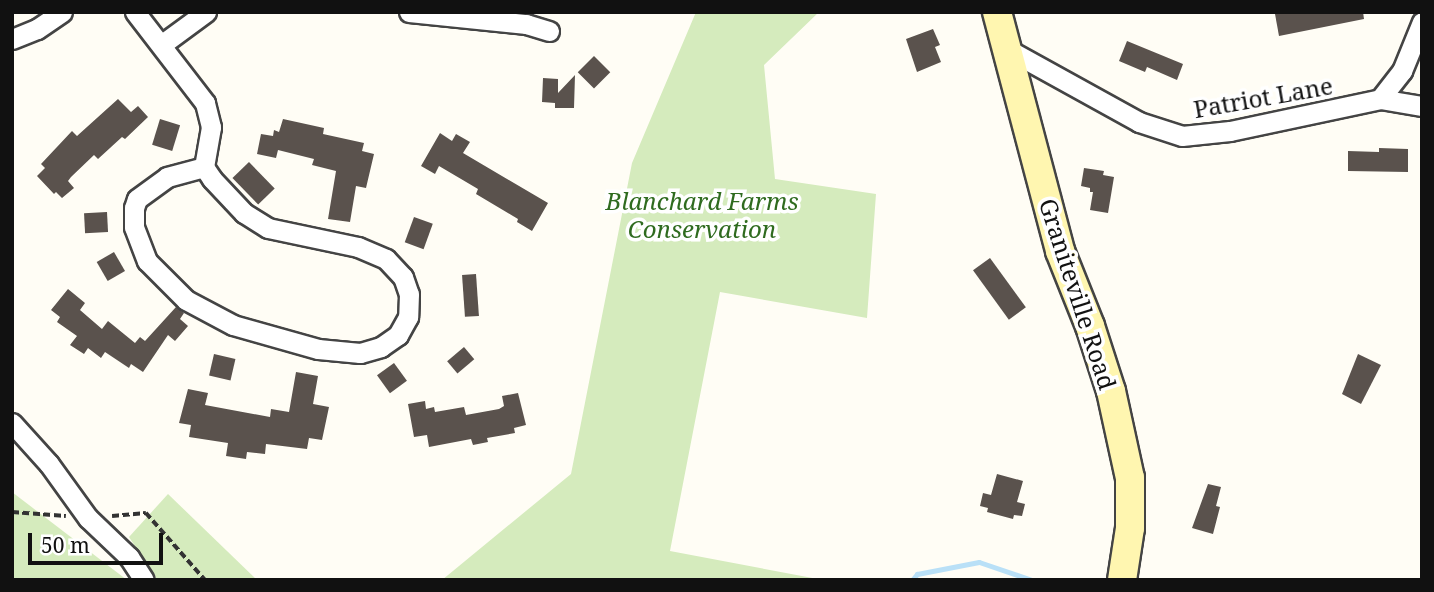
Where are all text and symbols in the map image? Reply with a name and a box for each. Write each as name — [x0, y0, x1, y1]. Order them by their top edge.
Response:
street label: Patriot Lane — [1191, 71, 1335, 123]
park label: Blanchard Farms Conservation — [605, 187, 799, 243]
street label: Graniteville Road — [1034, 195, 1122, 393]
scale bar — [32, 518, 166, 562]
text: 50 m — [41, 531, 90, 559]

